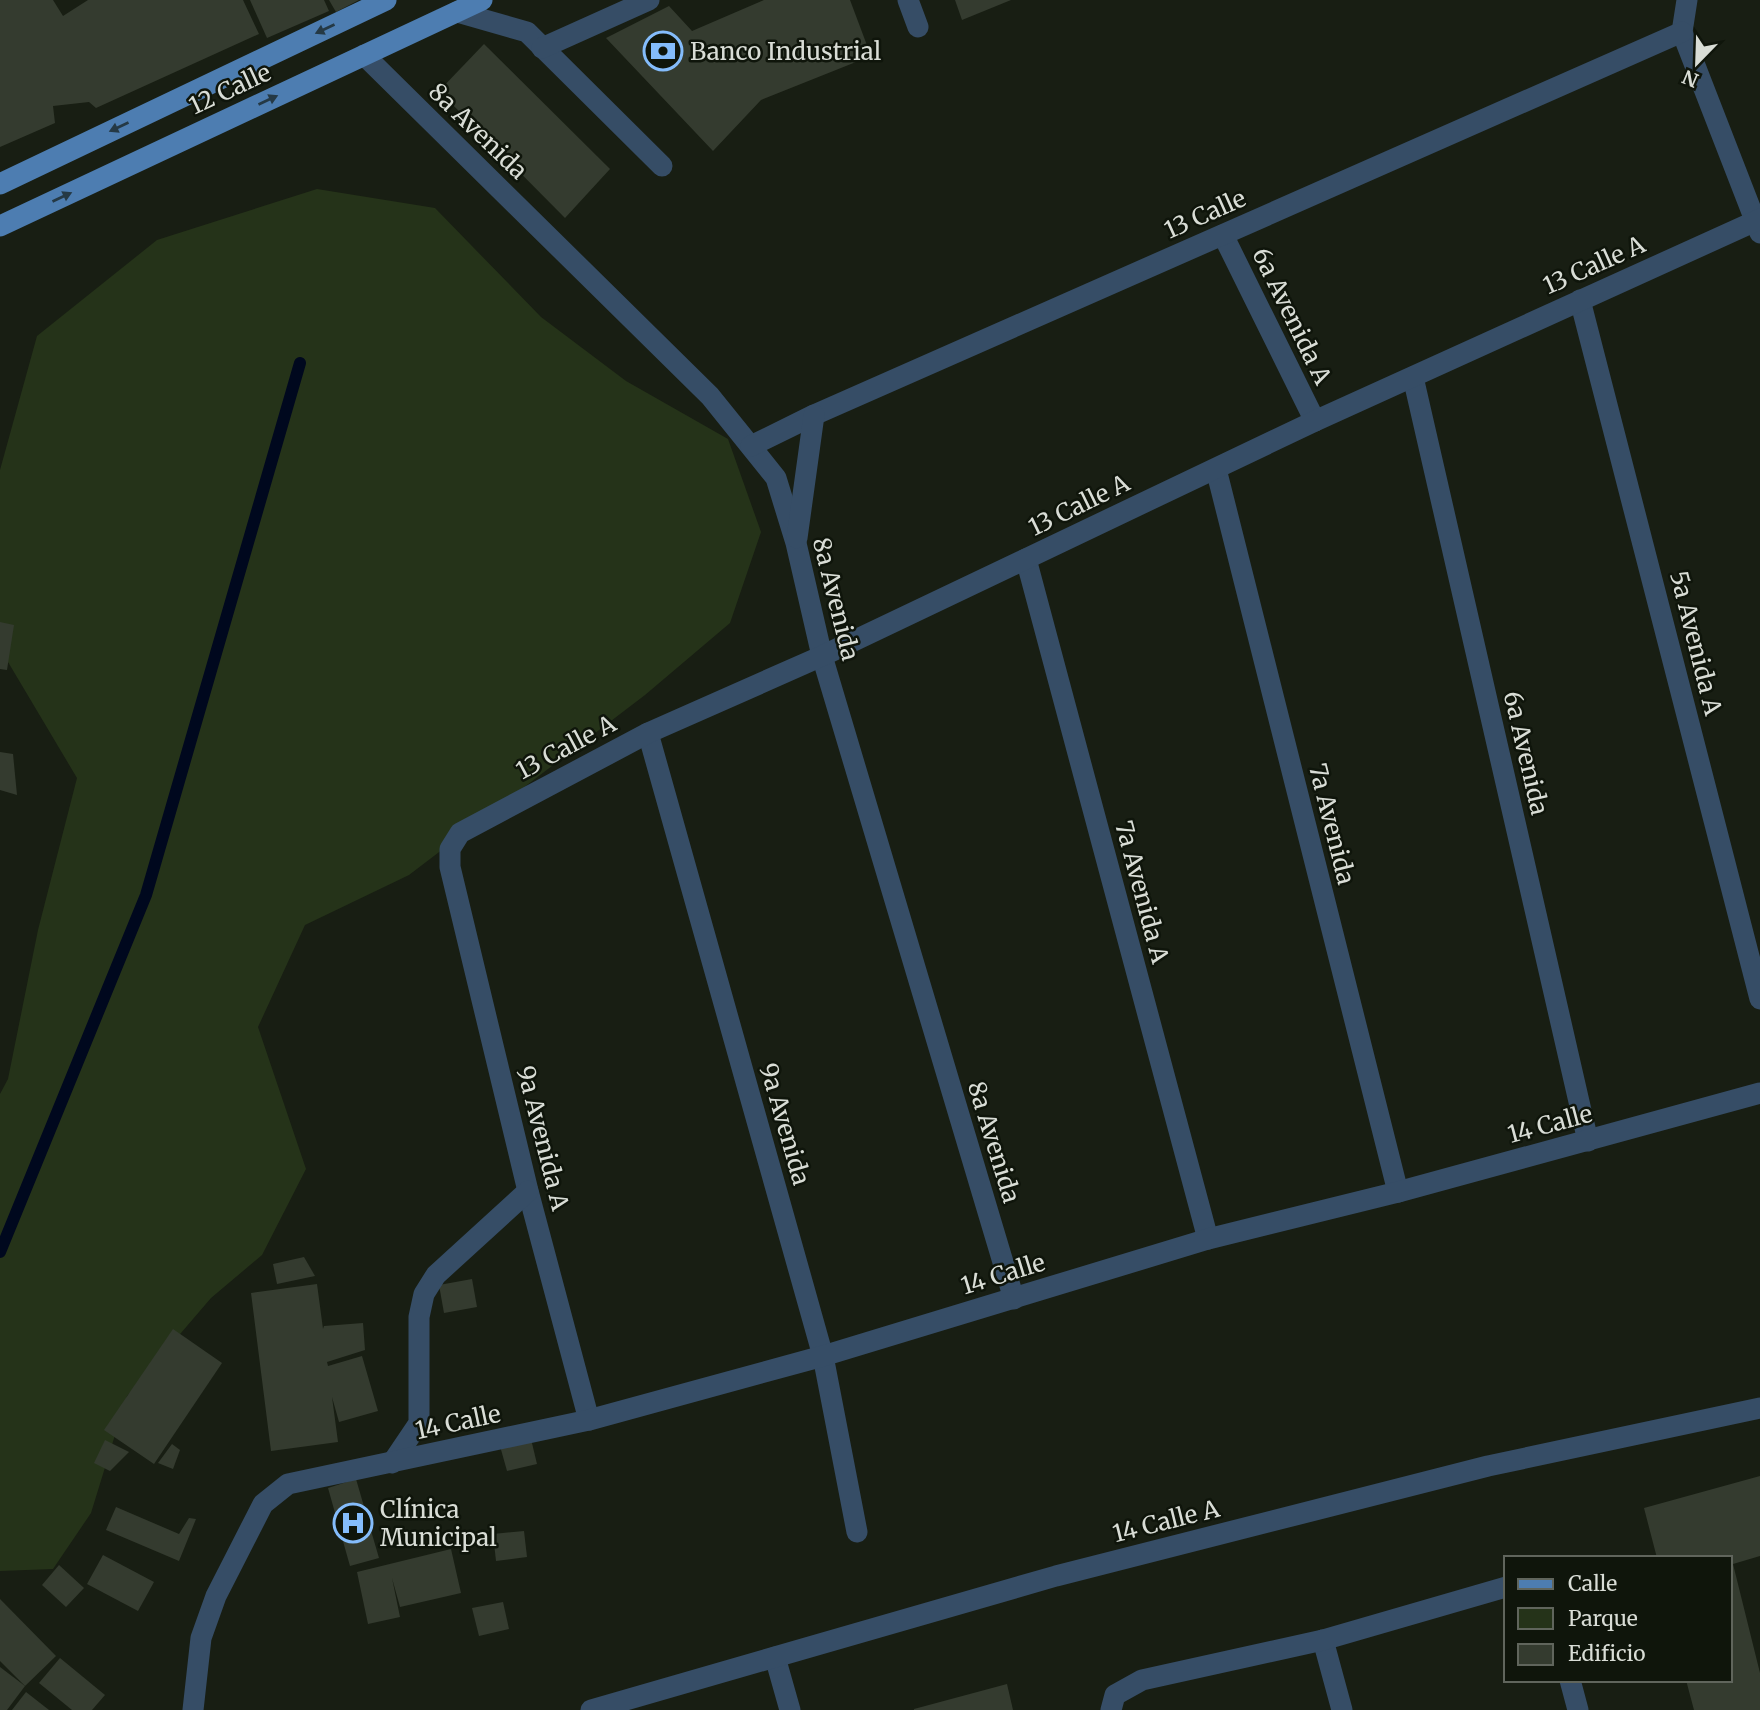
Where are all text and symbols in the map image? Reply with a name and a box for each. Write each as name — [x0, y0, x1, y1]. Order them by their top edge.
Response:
one-way arrow — [314, 24, 335, 35]
north arrow — [1662, 28, 1732, 98]
bank icon: Banco Industrial — [642, 30, 684, 72]
place label: Banco Industrial — [690, 36, 881, 67]
street label: 12 Calle — [184, 57, 276, 121]
text: N — [1679, 65, 1702, 93]
street label: 8a Avenida — [422, 76, 534, 186]
one-way arrow — [258, 94, 278, 106]
one-way arrow — [109, 121, 129, 133]
street label: 13 Calle — [1159, 182, 1251, 246]
one-way arrow — [52, 191, 72, 203]
street label: 13 Calle A — [1538, 228, 1651, 301]
street label: 6a Avenida A — [1246, 242, 1339, 391]
street label: 13 Calle A — [1023, 467, 1136, 543]
street label: 8a Avenida — [806, 534, 866, 664]
street label: 5a Avenida A — [1663, 568, 1729, 719]
street label: 6a Avenida — [1497, 688, 1555, 818]
street label: 13 Calle A — [511, 707, 622, 786]
street label: 7a Avenida — [1302, 760, 1362, 888]
street label: 7a Avenida A — [1108, 817, 1176, 968]
street label: 9a Avenida — [753, 1059, 817, 1189]
street label: 9a Avenida A — [510, 1062, 576, 1215]
street label: 8a Avenida — [961, 1077, 1027, 1207]
street label: 14 Calle — [1504, 1098, 1596, 1150]
street label: 14 Calle — [957, 1247, 1049, 1301]
street label: 14 Calle — [413, 1398, 503, 1446]
street label: 14 Calle A — [1109, 1493, 1224, 1549]
place label: Clínica Municipal — [380, 1494, 497, 1553]
hospital icon: Clínica Municipal — [332, 1502, 374, 1544]
legend — [1504, 1556, 1732, 1682]
text: Calle — [1568, 1570, 1617, 1597]
text: Parque — [1568, 1605, 1638, 1632]
text: Edificio — [1568, 1640, 1645, 1667]

